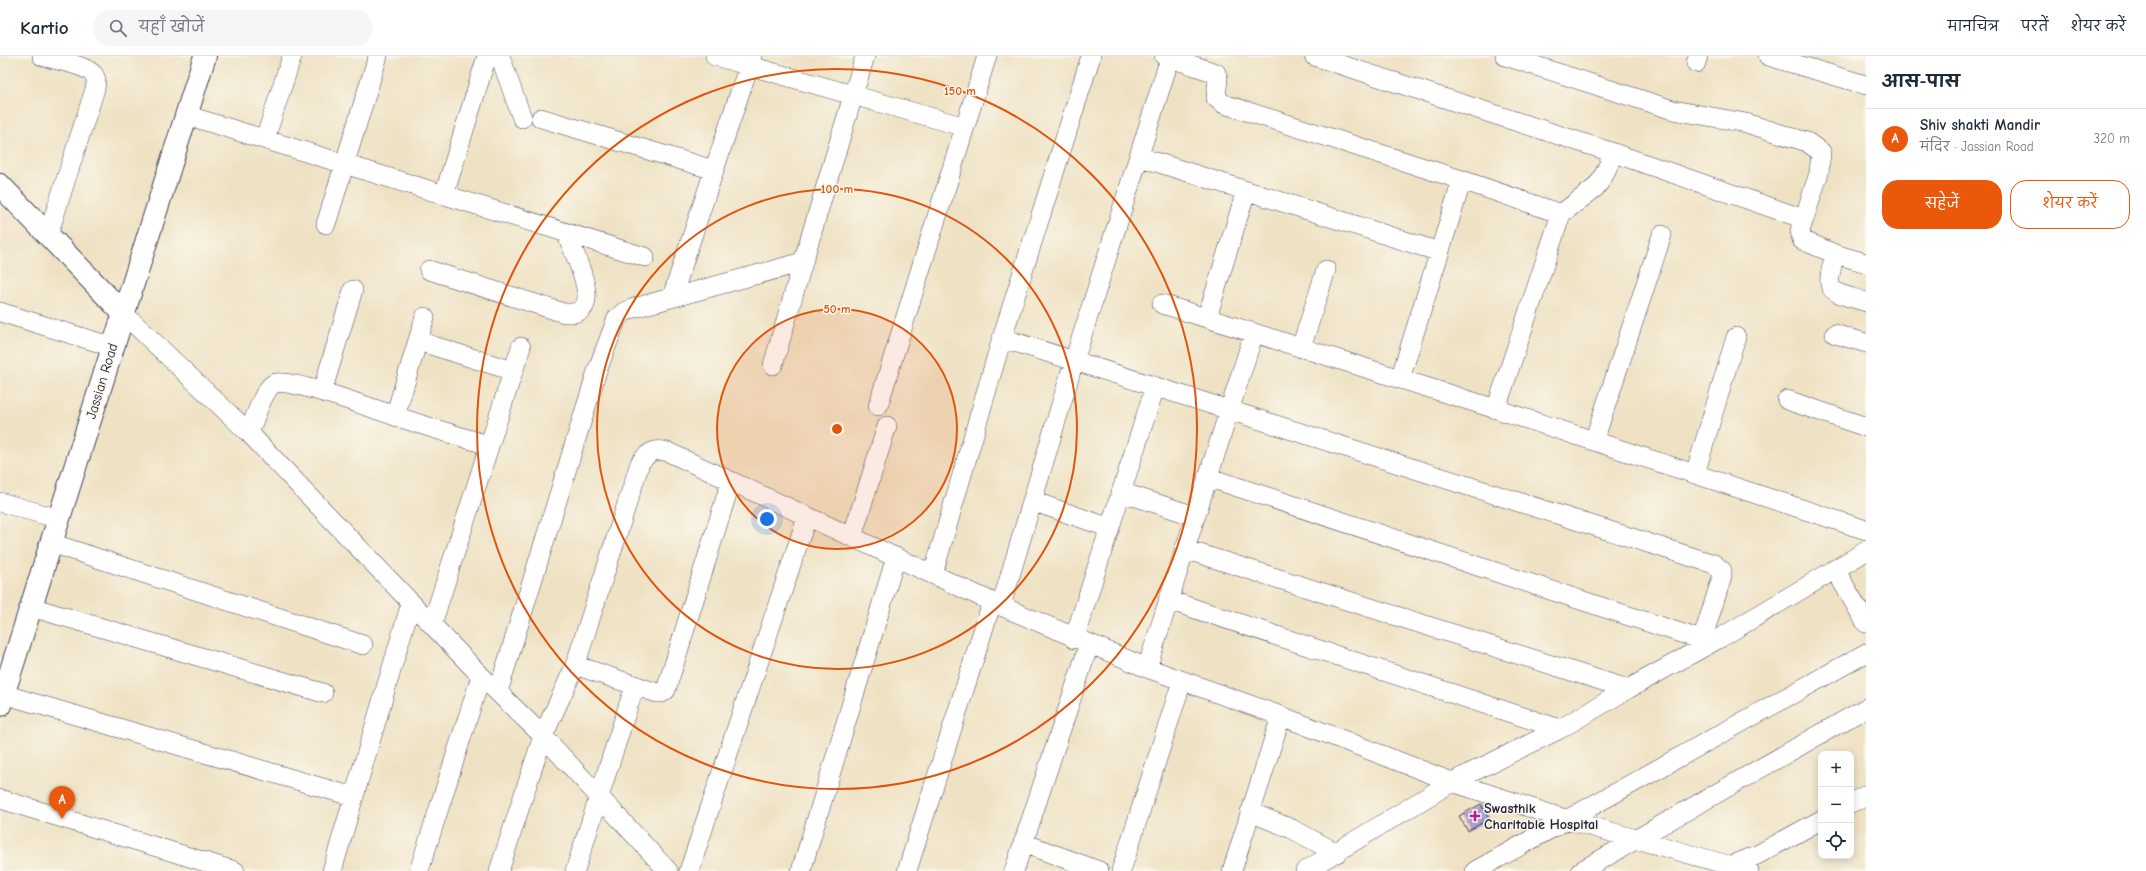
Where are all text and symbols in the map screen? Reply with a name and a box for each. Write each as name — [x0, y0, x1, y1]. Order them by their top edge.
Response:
search box — [93, 10, 373, 46]
text: Kartio — [20, 17, 69, 39]
icon: search — [107, 17, 129, 39]
text: यहाँ खोजें — [139, 18, 204, 36]
text: मानचित्र — [1948, 18, 1999, 35]
text: परतें — [2021, 18, 2048, 35]
text: शेयर करें — [2070, 18, 2126, 35]
text: आस-पास — [1882, 72, 1960, 91]
text: 150 m — [944, 84, 976, 98]
text: Shiv shakti Mandir — [1920, 116, 2040, 134]
text: A — [1891, 131, 1899, 146]
text: 320 m — [2094, 131, 2130, 146]
text: मंदिर · Jassian Road — [1920, 139, 2034, 154]
button: सहेजें — [1882, 180, 2002, 229]
button: शेयर करें — [2010, 180, 2130, 229]
text: 100 m — [821, 182, 853, 196]
text: 50 m — [823, 302, 851, 316]
street label: Jassian Road — [82, 341, 122, 421]
centre of rings — [830, 422, 844, 436]
your location — [757, 509, 777, 529]
map controls — [1818, 751, 1854, 859]
button: + — [1818, 751, 1854, 787]
pin: A — [49, 786, 75, 819]
button: − — [1818, 787, 1854, 823]
place label: Swasthik Charitable Hospital — [1484, 800, 1598, 833]
marker: Swasthik Charitable Hospital — [1469, 810, 1481, 822]
button: locate — [1818, 823, 1854, 859]

